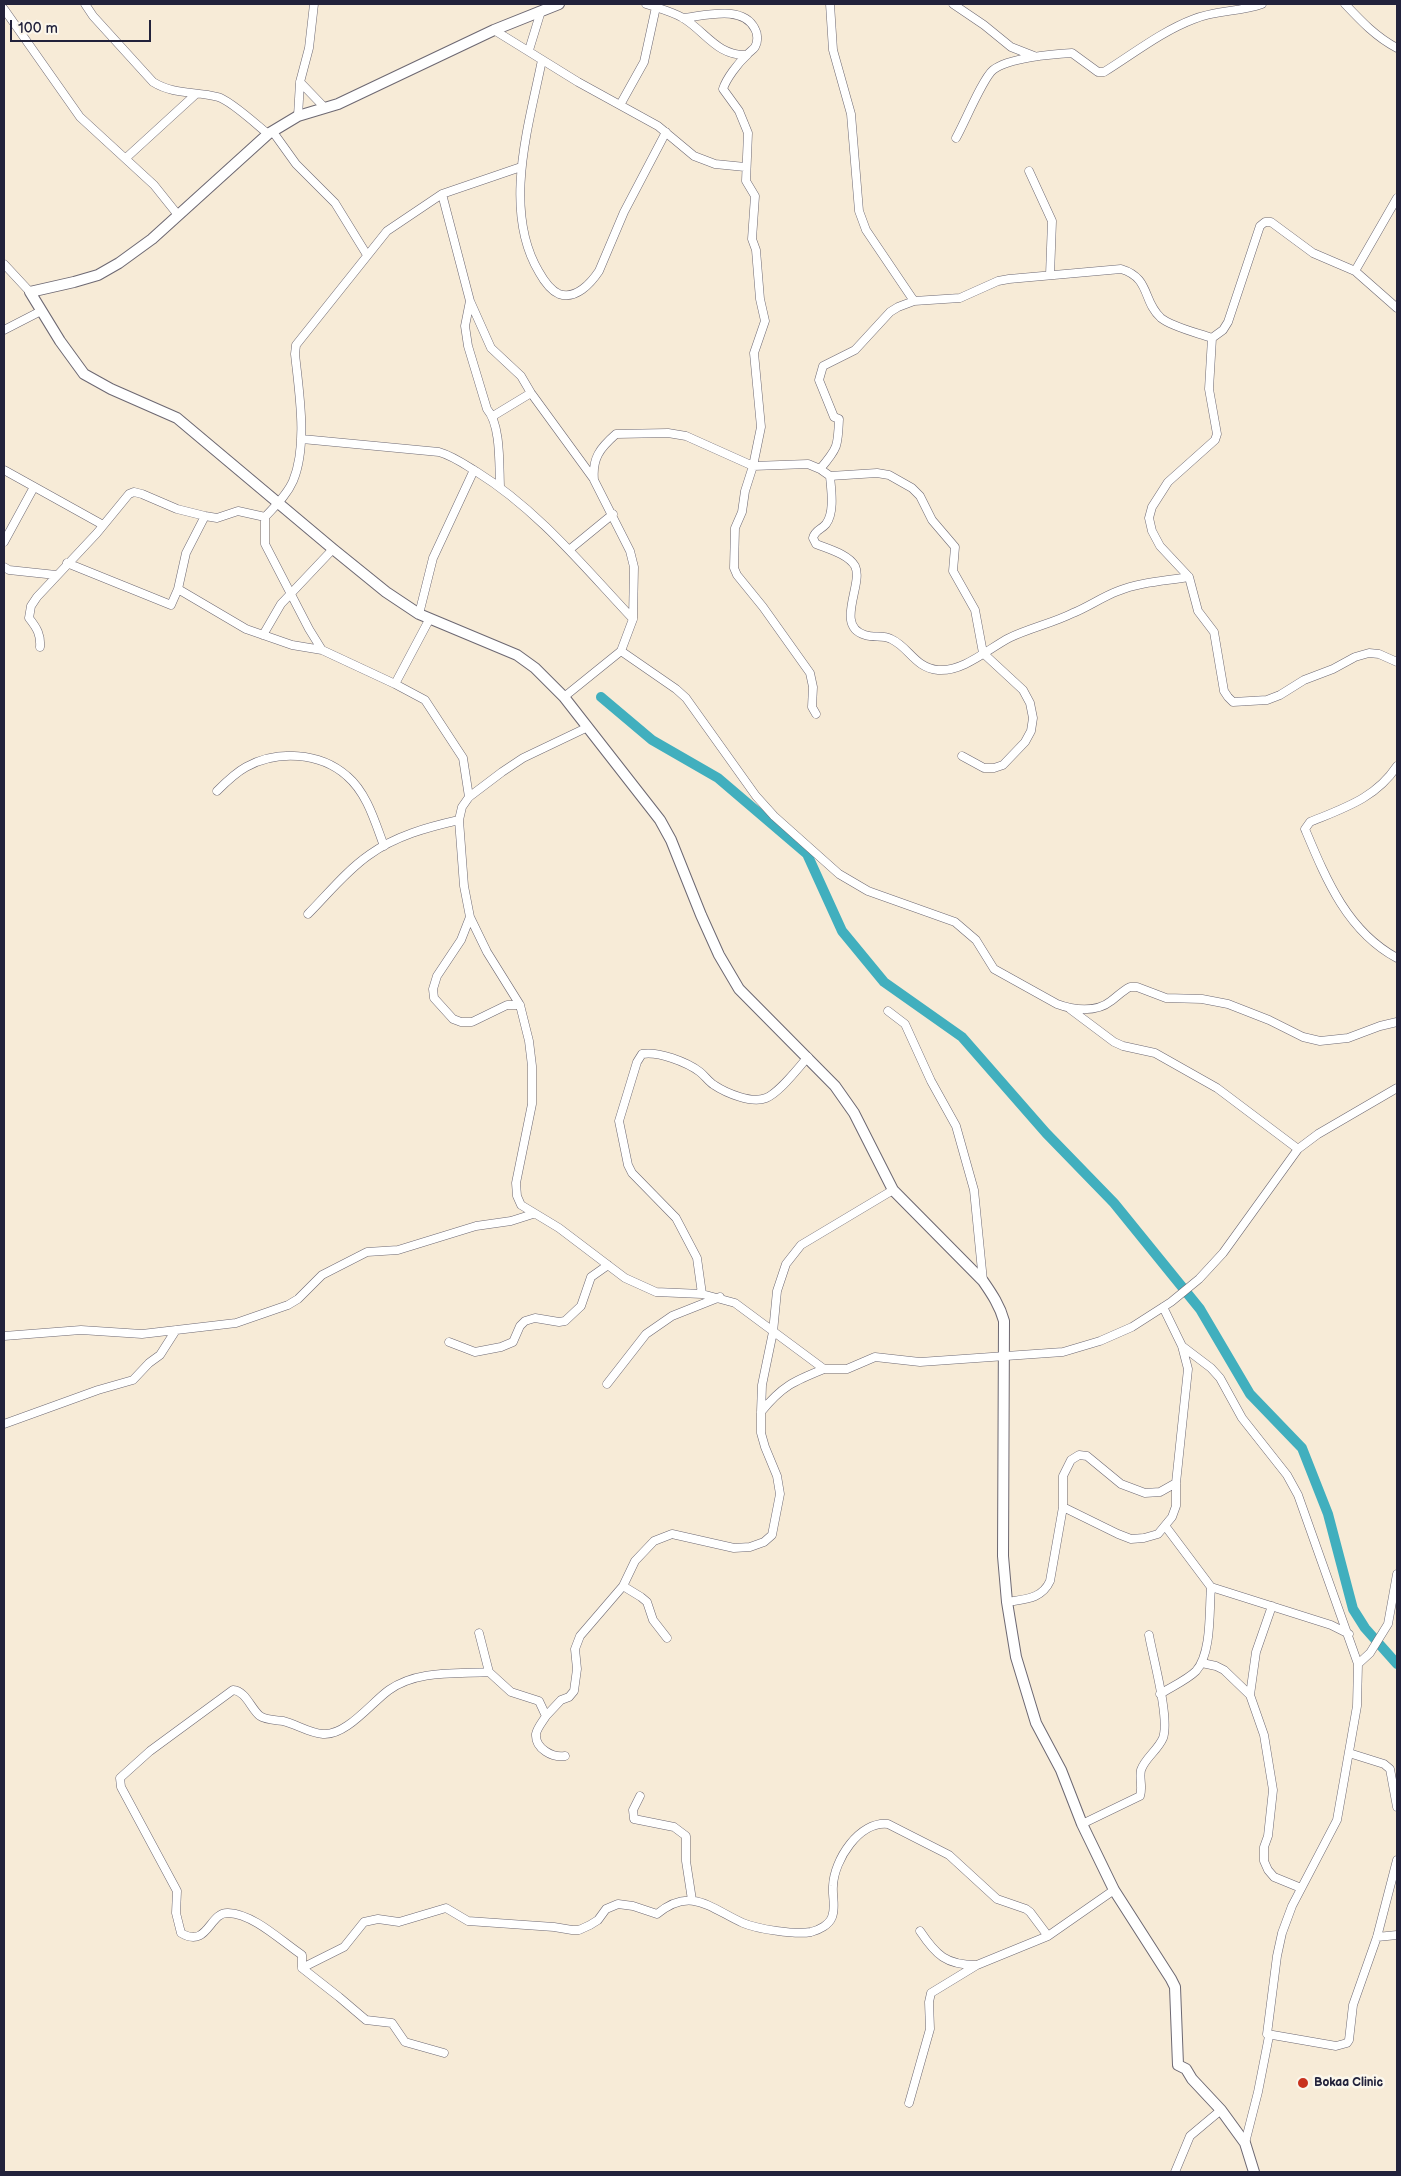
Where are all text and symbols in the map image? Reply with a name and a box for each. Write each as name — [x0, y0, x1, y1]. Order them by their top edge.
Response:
scale bar — [12, 10, 154, 42]
text: 100 m — [18, 19, 58, 38]
marker: Bokaa Clinic — [1296, 2076, 1310, 2090]
place label: Bokaa Clinic — [1314, 2076, 1383, 2090]

